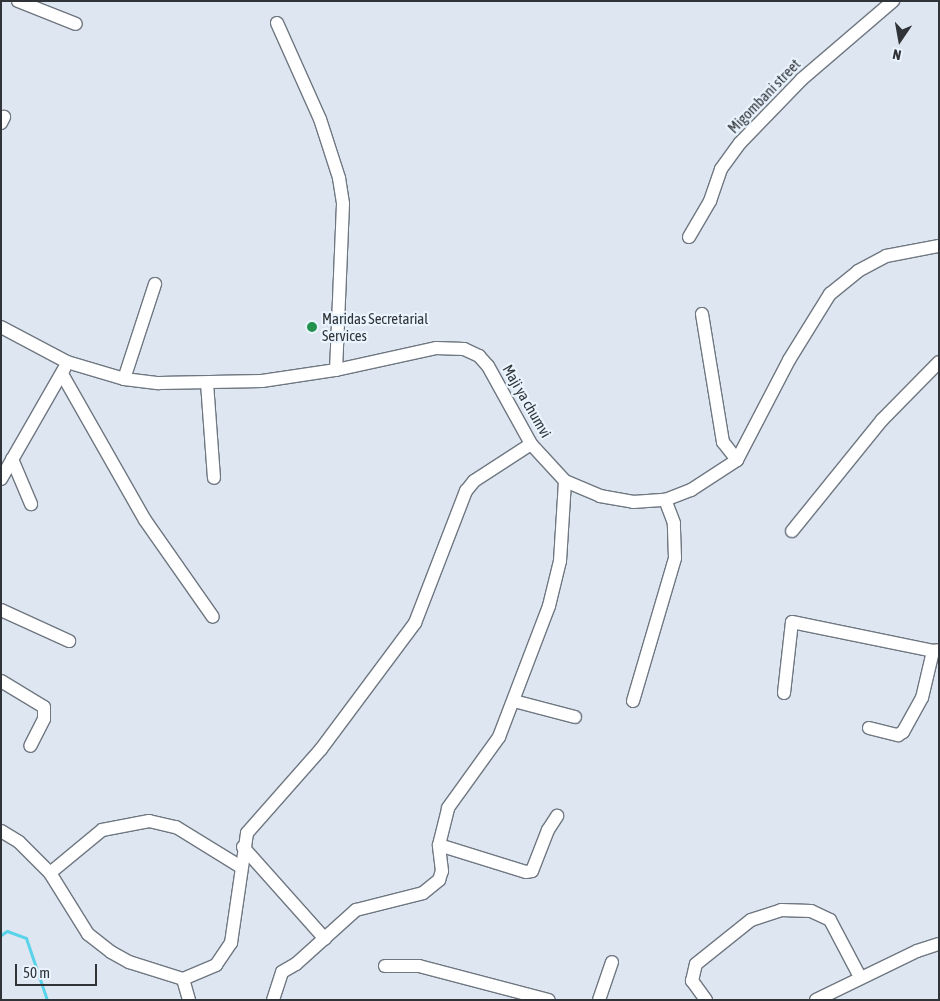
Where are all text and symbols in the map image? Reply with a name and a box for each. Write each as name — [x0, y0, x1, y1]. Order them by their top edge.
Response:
north arrow — [875, 15, 925, 65]
text: N — [891, 46, 903, 63]
street label: Migombani street — [724, 55, 804, 137]
place label: Maridas Secretarial Services — [322, 309, 428, 344]
marker: Maridas Secretarial Services — [306, 321, 318, 333]
street label: Maji ya chumvi — [499, 361, 555, 441]
scale bar — [18, 954, 100, 986]
text: 50 m — [23, 964, 50, 981]

